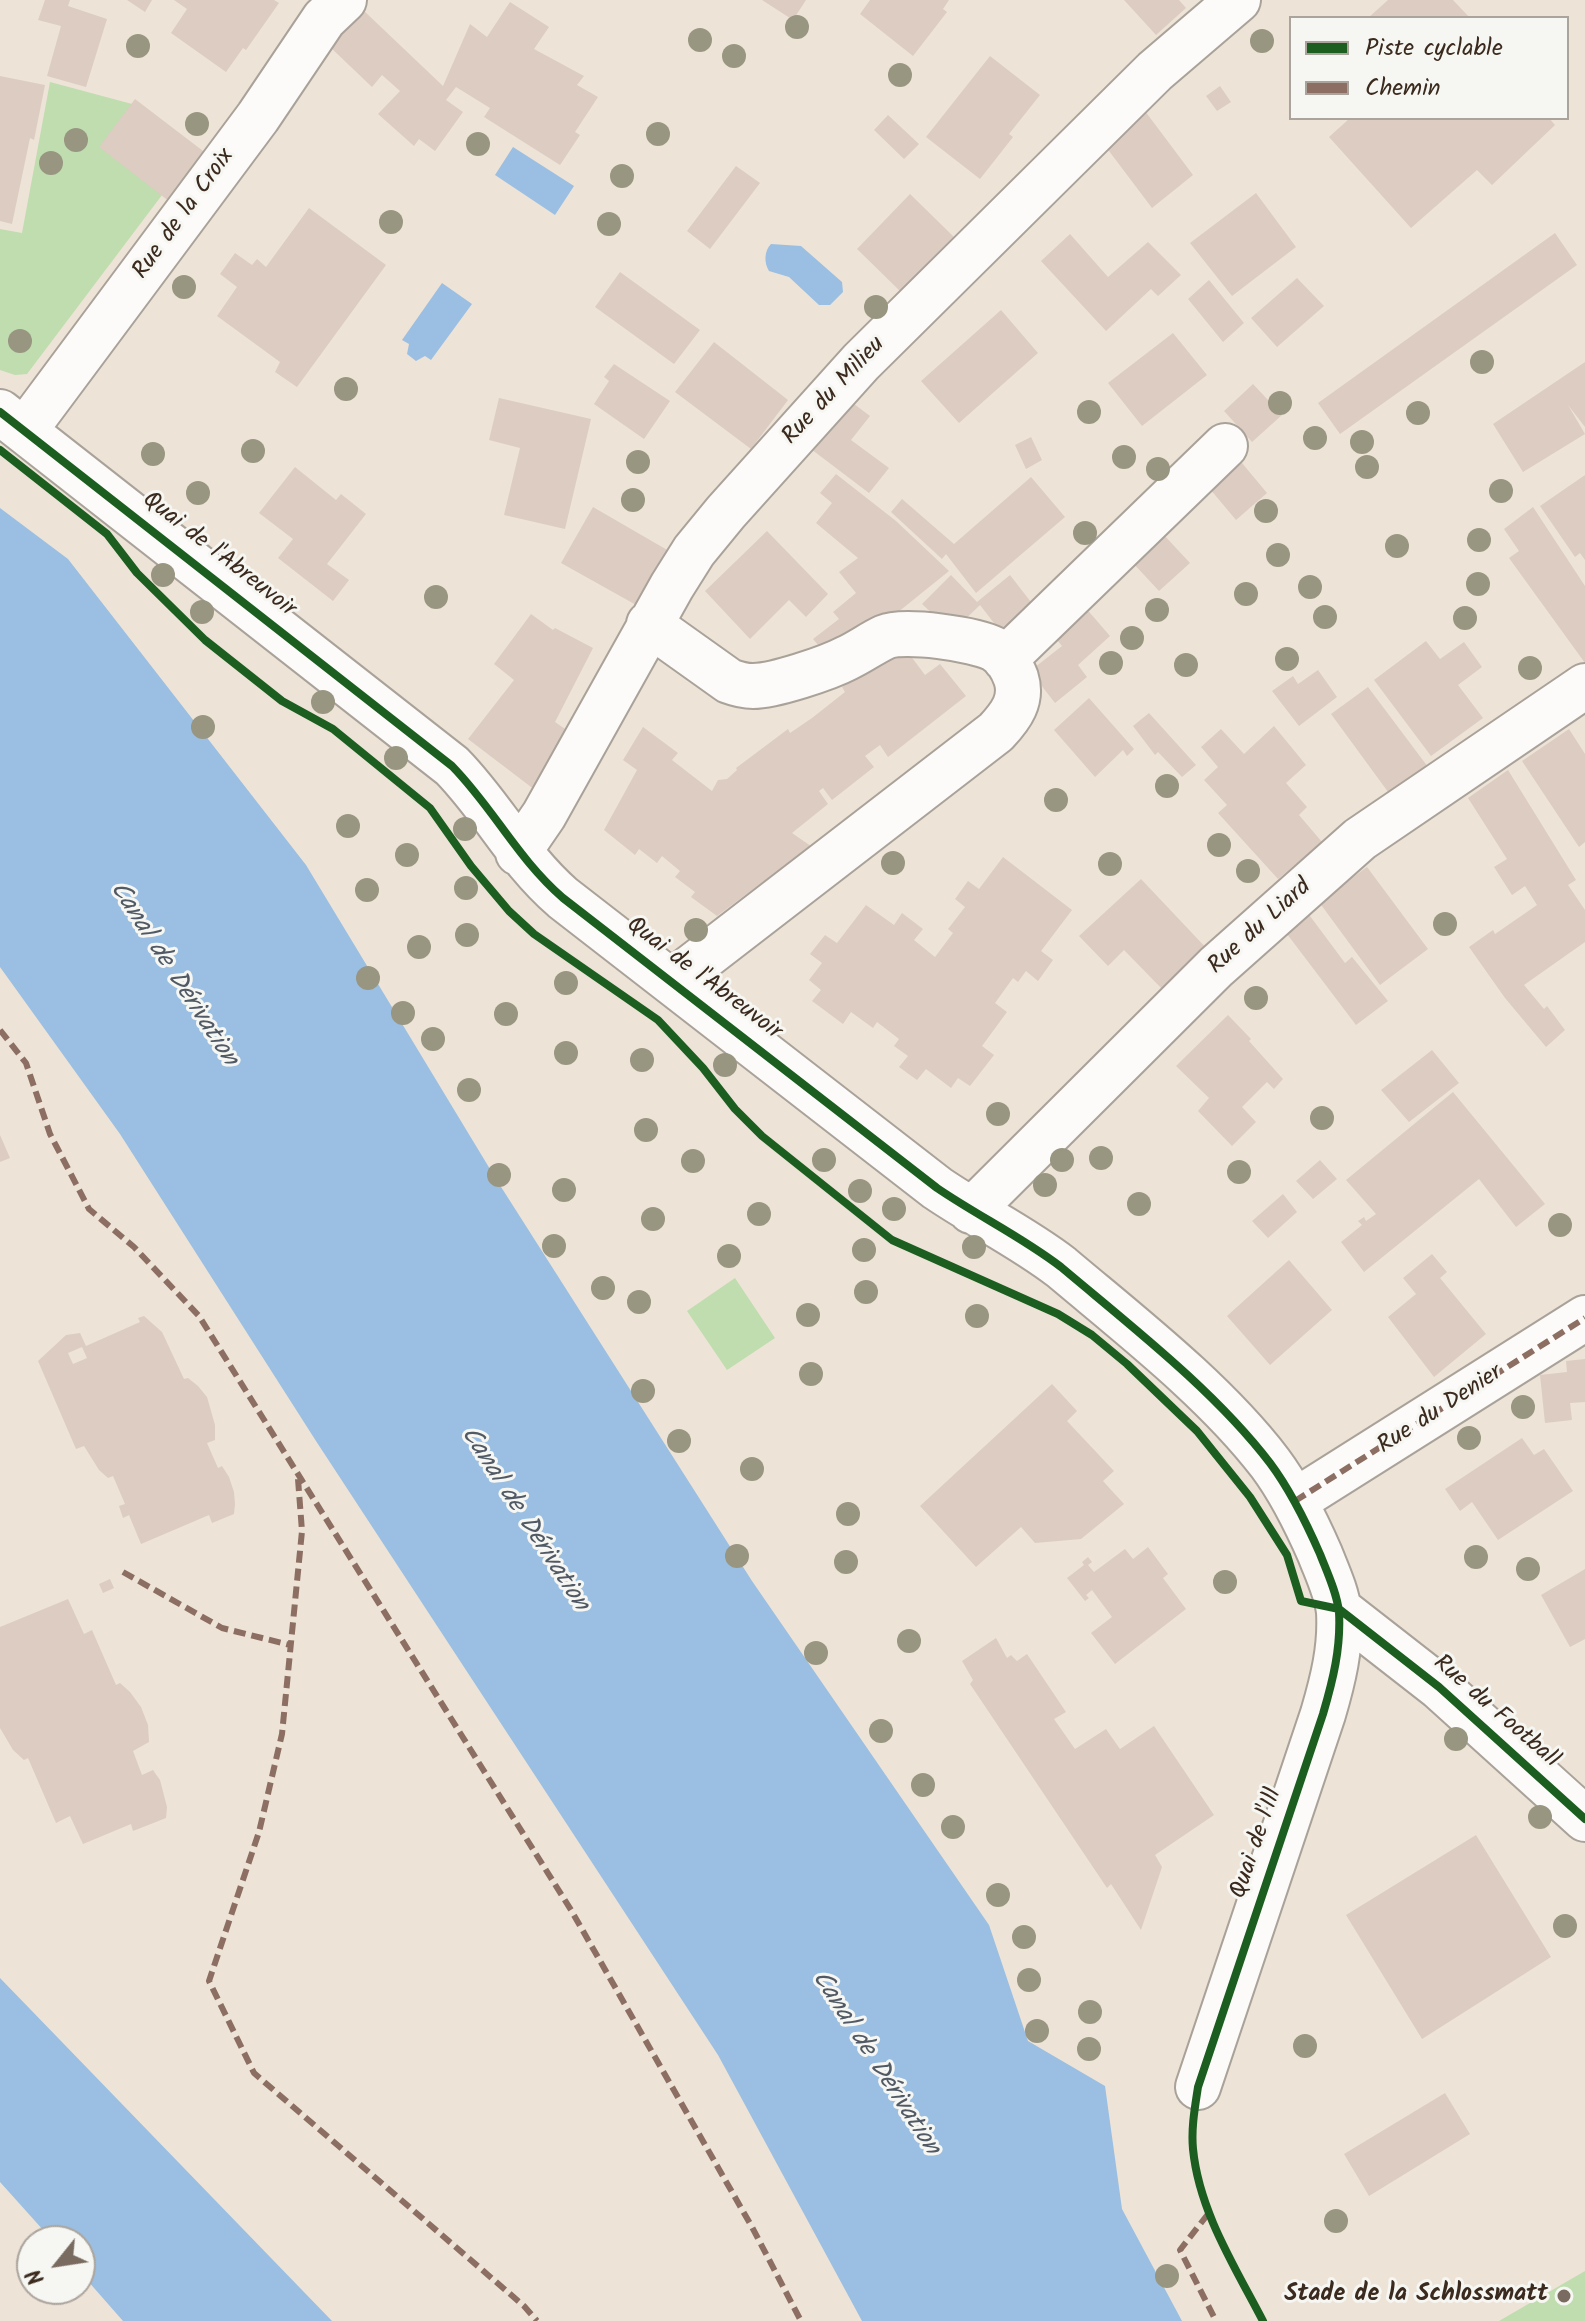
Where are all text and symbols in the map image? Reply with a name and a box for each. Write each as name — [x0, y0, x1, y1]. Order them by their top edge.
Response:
legend — [1289, 16, 1569, 120]
text: Piste cyclable — [1365, 29, 1503, 68]
text: Chemin — [1365, 69, 1441, 108]
street label: Rue de la Croix — [128, 144, 242, 286]
street label: Rue du Milieu — [778, 332, 892, 452]
street label: Quai de l'Abreuvoir — [135, 487, 301, 625]
street label: Rue du Liard — [1203, 874, 1319, 982]
water label: Canal de Dérivation — [101, 877, 243, 1073]
street label: Quai de l'Abreuvoir — [619, 912, 787, 1048]
street label: Rue du Denier — [1373, 1360, 1509, 1462]
water label: Canal de Dérivation — [452, 1422, 594, 1618]
street label: Rue du Football — [1426, 1650, 1564, 1776]
street label: Quai de l'Ill — [1226, 1785, 1290, 1903]
water label: Canal de Dérivation — [803, 1966, 945, 2162]
north arrow — [16, 2225, 96, 2305]
text: N — [18, 2261, 55, 2291]
place label: Stade de la Schlossmatt — [1284, 2282, 1548, 2310]
marker: Stade de la Schlossmatt — [1555, 2287, 1573, 2305]

